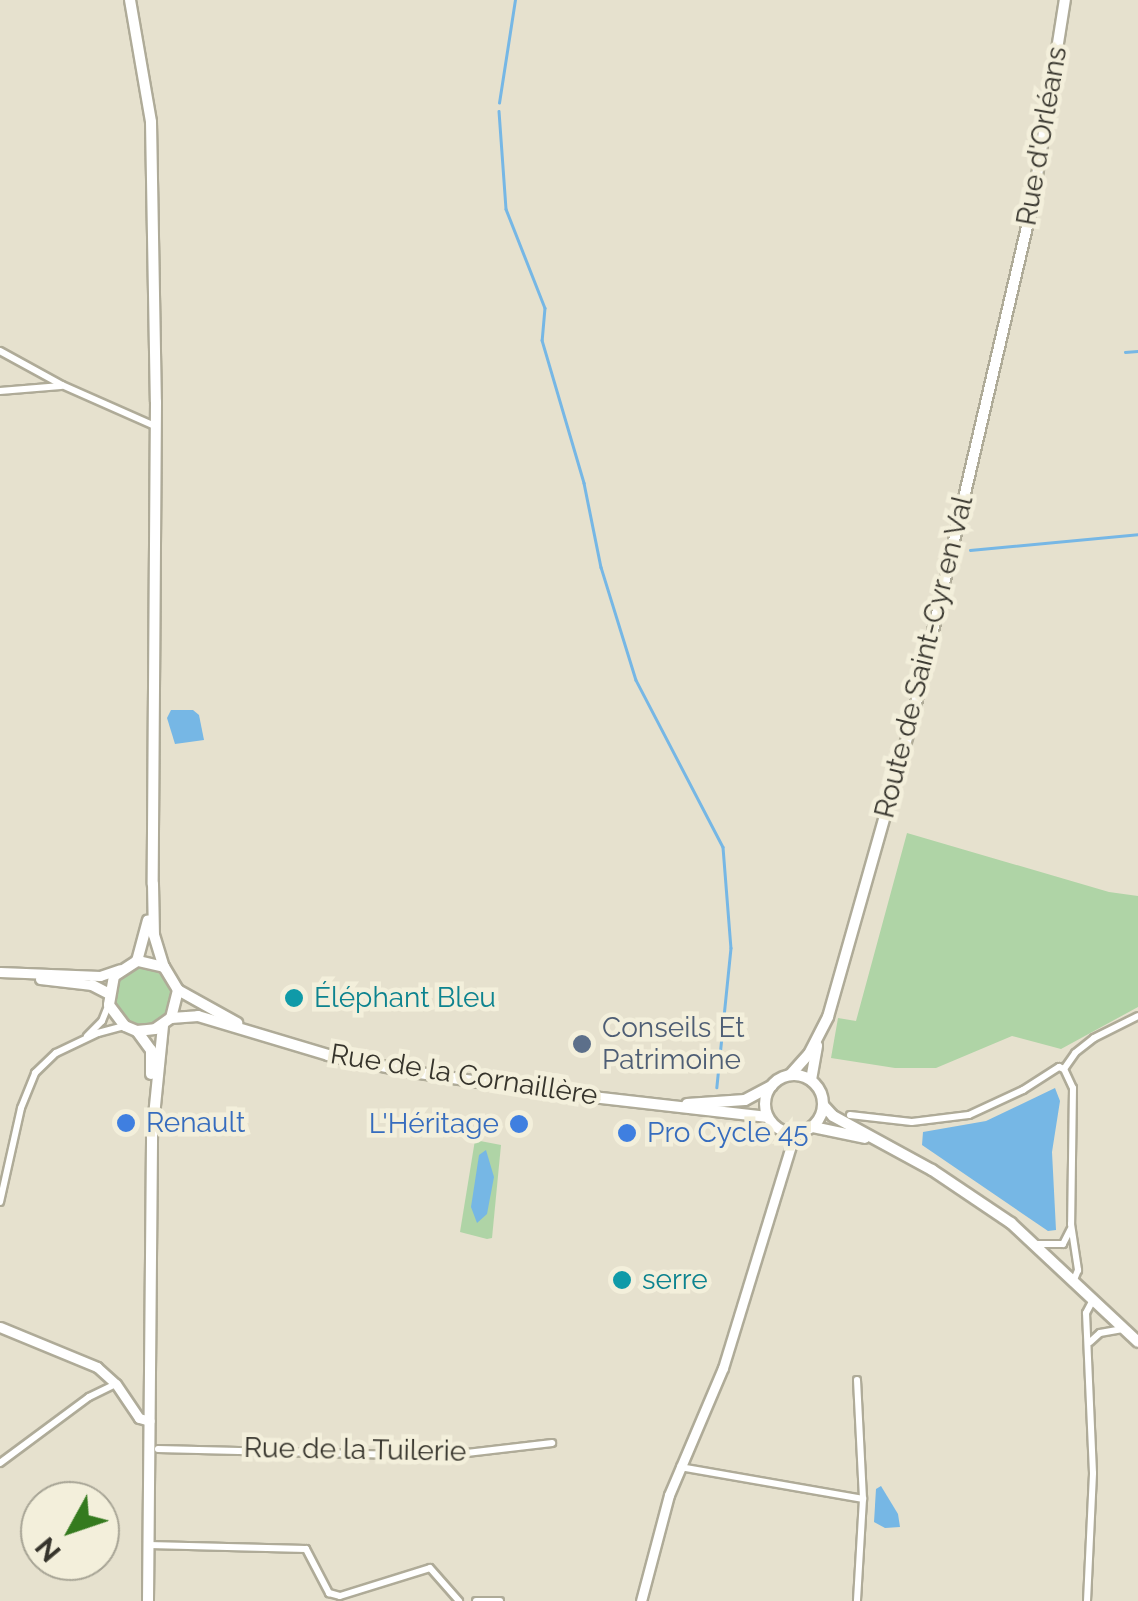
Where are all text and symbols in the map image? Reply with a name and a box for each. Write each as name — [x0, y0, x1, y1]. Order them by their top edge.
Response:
street label: Rue d'Orléans — [1010, 44, 1074, 228]
street label: Route de Saint-Cyr en Val — [868, 492, 980, 822]
place label: Éléphant Bleu — [314, 981, 496, 1015]
marker: Éléphant Bleu — [283, 987, 305, 1009]
place label: Conseils Et Patrimoine — [602, 1011, 745, 1077]
marker: Conseils Et Patrimoine — [571, 1033, 593, 1055]
street label: Rue de la Cornaillère — [328, 1037, 600, 1113]
place label: Renault — [146, 1106, 245, 1140]
place label: L'Héritage — [369, 1107, 499, 1141]
marker: Renault — [115, 1112, 137, 1134]
marker: L'Héritage — [508, 1113, 530, 1135]
place label: Pro Cycle 45 — [647, 1116, 809, 1150]
marker: Pro Cycle 45 — [616, 1122, 638, 1144]
place label: serre — [642, 1263, 708, 1297]
marker: serre — [611, 1269, 633, 1291]
street label: Rue de la Tuilerie — [243, 1431, 467, 1469]
north arrow — [20, 1481, 120, 1581]
text: N — [29, 1531, 68, 1568]

